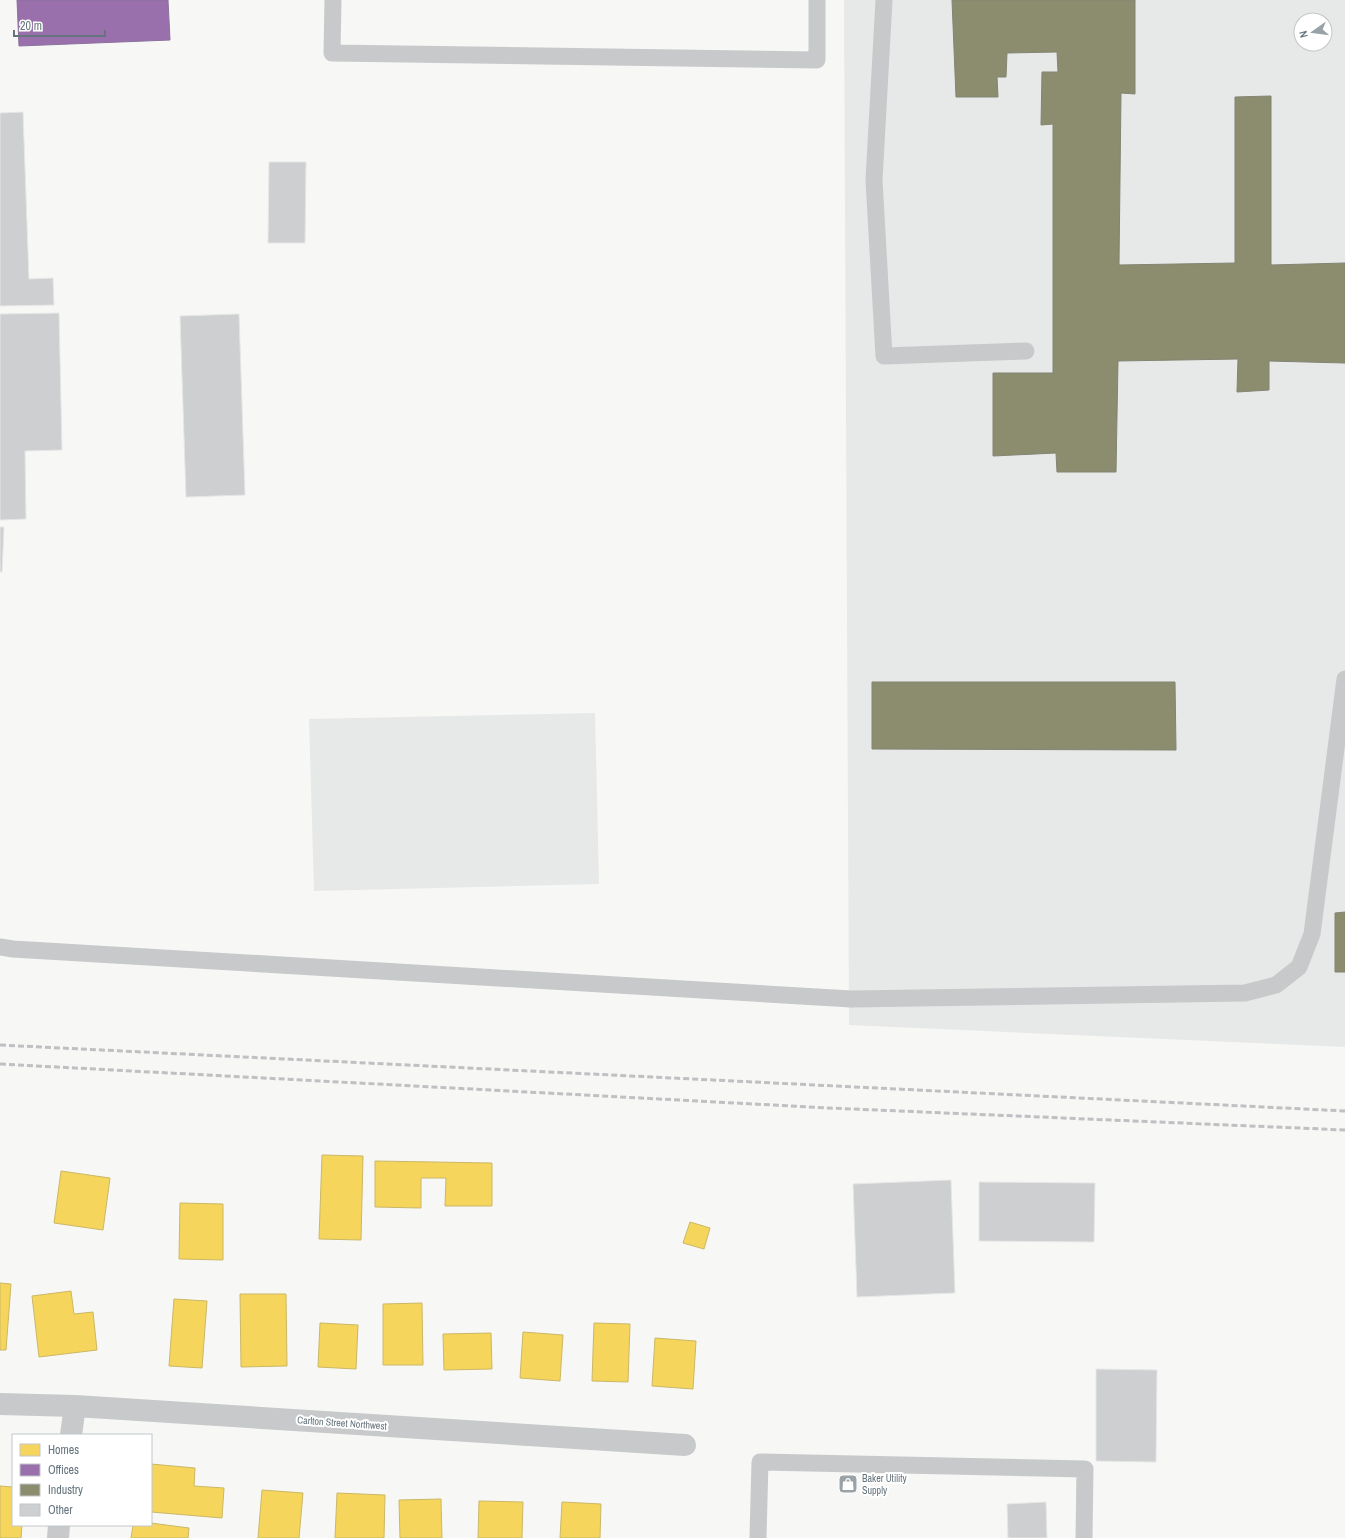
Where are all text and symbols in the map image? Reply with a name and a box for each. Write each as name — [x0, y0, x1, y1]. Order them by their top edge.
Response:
scale bar — [14, 12, 105, 38]
north arrow — [1293, 12, 1333, 52]
text: 20 m — [20, 18, 42, 34]
text: N — [1296, 30, 1311, 39]
street label: Carlton Street Northwest — [297, 1413, 388, 1433]
legend — [12, 1434, 152, 1526]
text: Homes — [48, 1442, 79, 1458]
text: Offices — [48, 1462, 79, 1478]
place label: Baker Utility Supply — [862, 1472, 908, 1497]
shop icon: Baker Utility Supply — [837, 1473, 859, 1495]
text: Industry — [48, 1482, 83, 1498]
text: Other — [48, 1502, 73, 1518]

